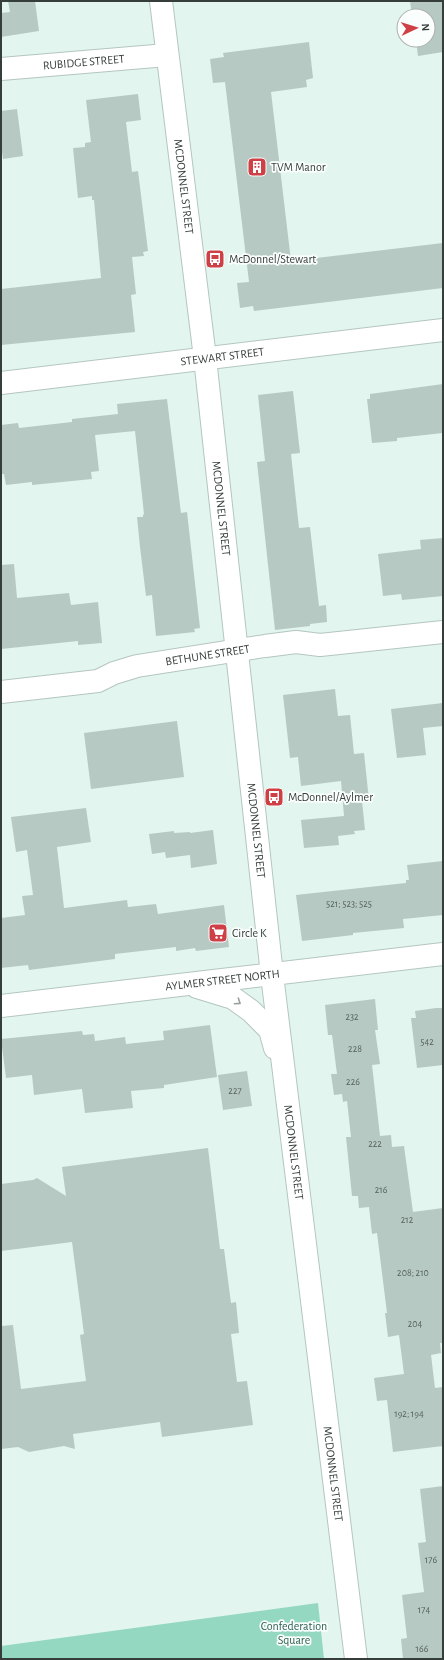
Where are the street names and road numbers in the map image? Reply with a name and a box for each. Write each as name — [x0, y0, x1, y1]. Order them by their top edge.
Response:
street label: RUBIDGE STREET — [42, 53, 125, 71]
street label: MCDONNEL STREET — [172, 138, 196, 235]
street label: STEWART STREET — [180, 345, 265, 367]
street label: MCDONNEL STREET — [210, 460, 232, 557]
street label: BETHUNE STREET — [164, 642, 251, 667]
street label: MCDONNEL STREET — [245, 782, 267, 879]
street label: AYLMER STREET NORTH — [165, 967, 280, 993]
street label: MCDONNEL STREET — [282, 1104, 306, 1201]
street label: MCDONNEL STREET — [321, 1426, 345, 1522]

